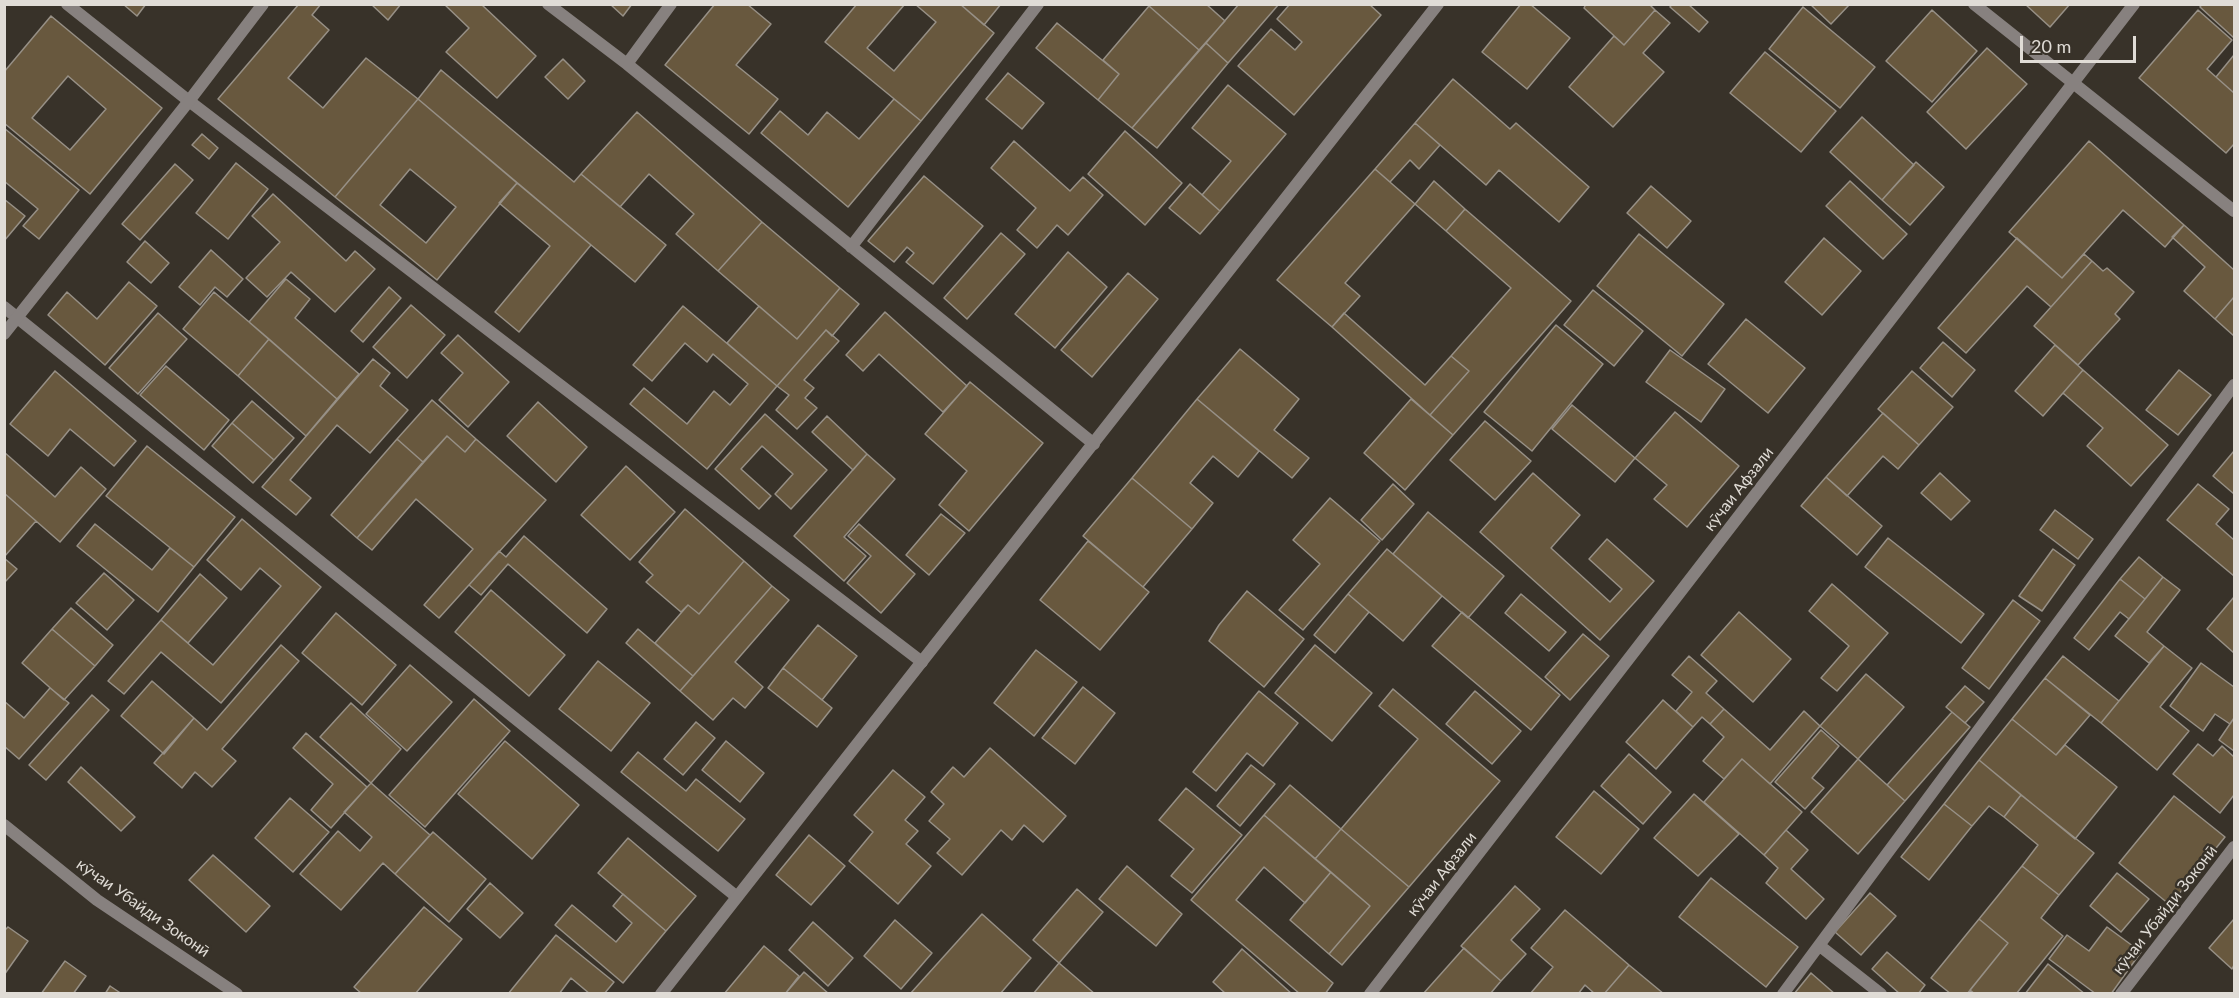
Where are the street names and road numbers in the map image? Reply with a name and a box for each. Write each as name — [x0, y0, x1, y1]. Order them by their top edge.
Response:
street label: кӯчаи Афзали — [1700, 443, 1778, 535]
street label: кӯчаи Афзали — [1403, 828, 1481, 920]
street label: кӯчаи Убайди Зоконӣ — [2109, 842, 2221, 978]
street label: кӯчаи Убайди Зоконӣ — [73, 855, 213, 961]

